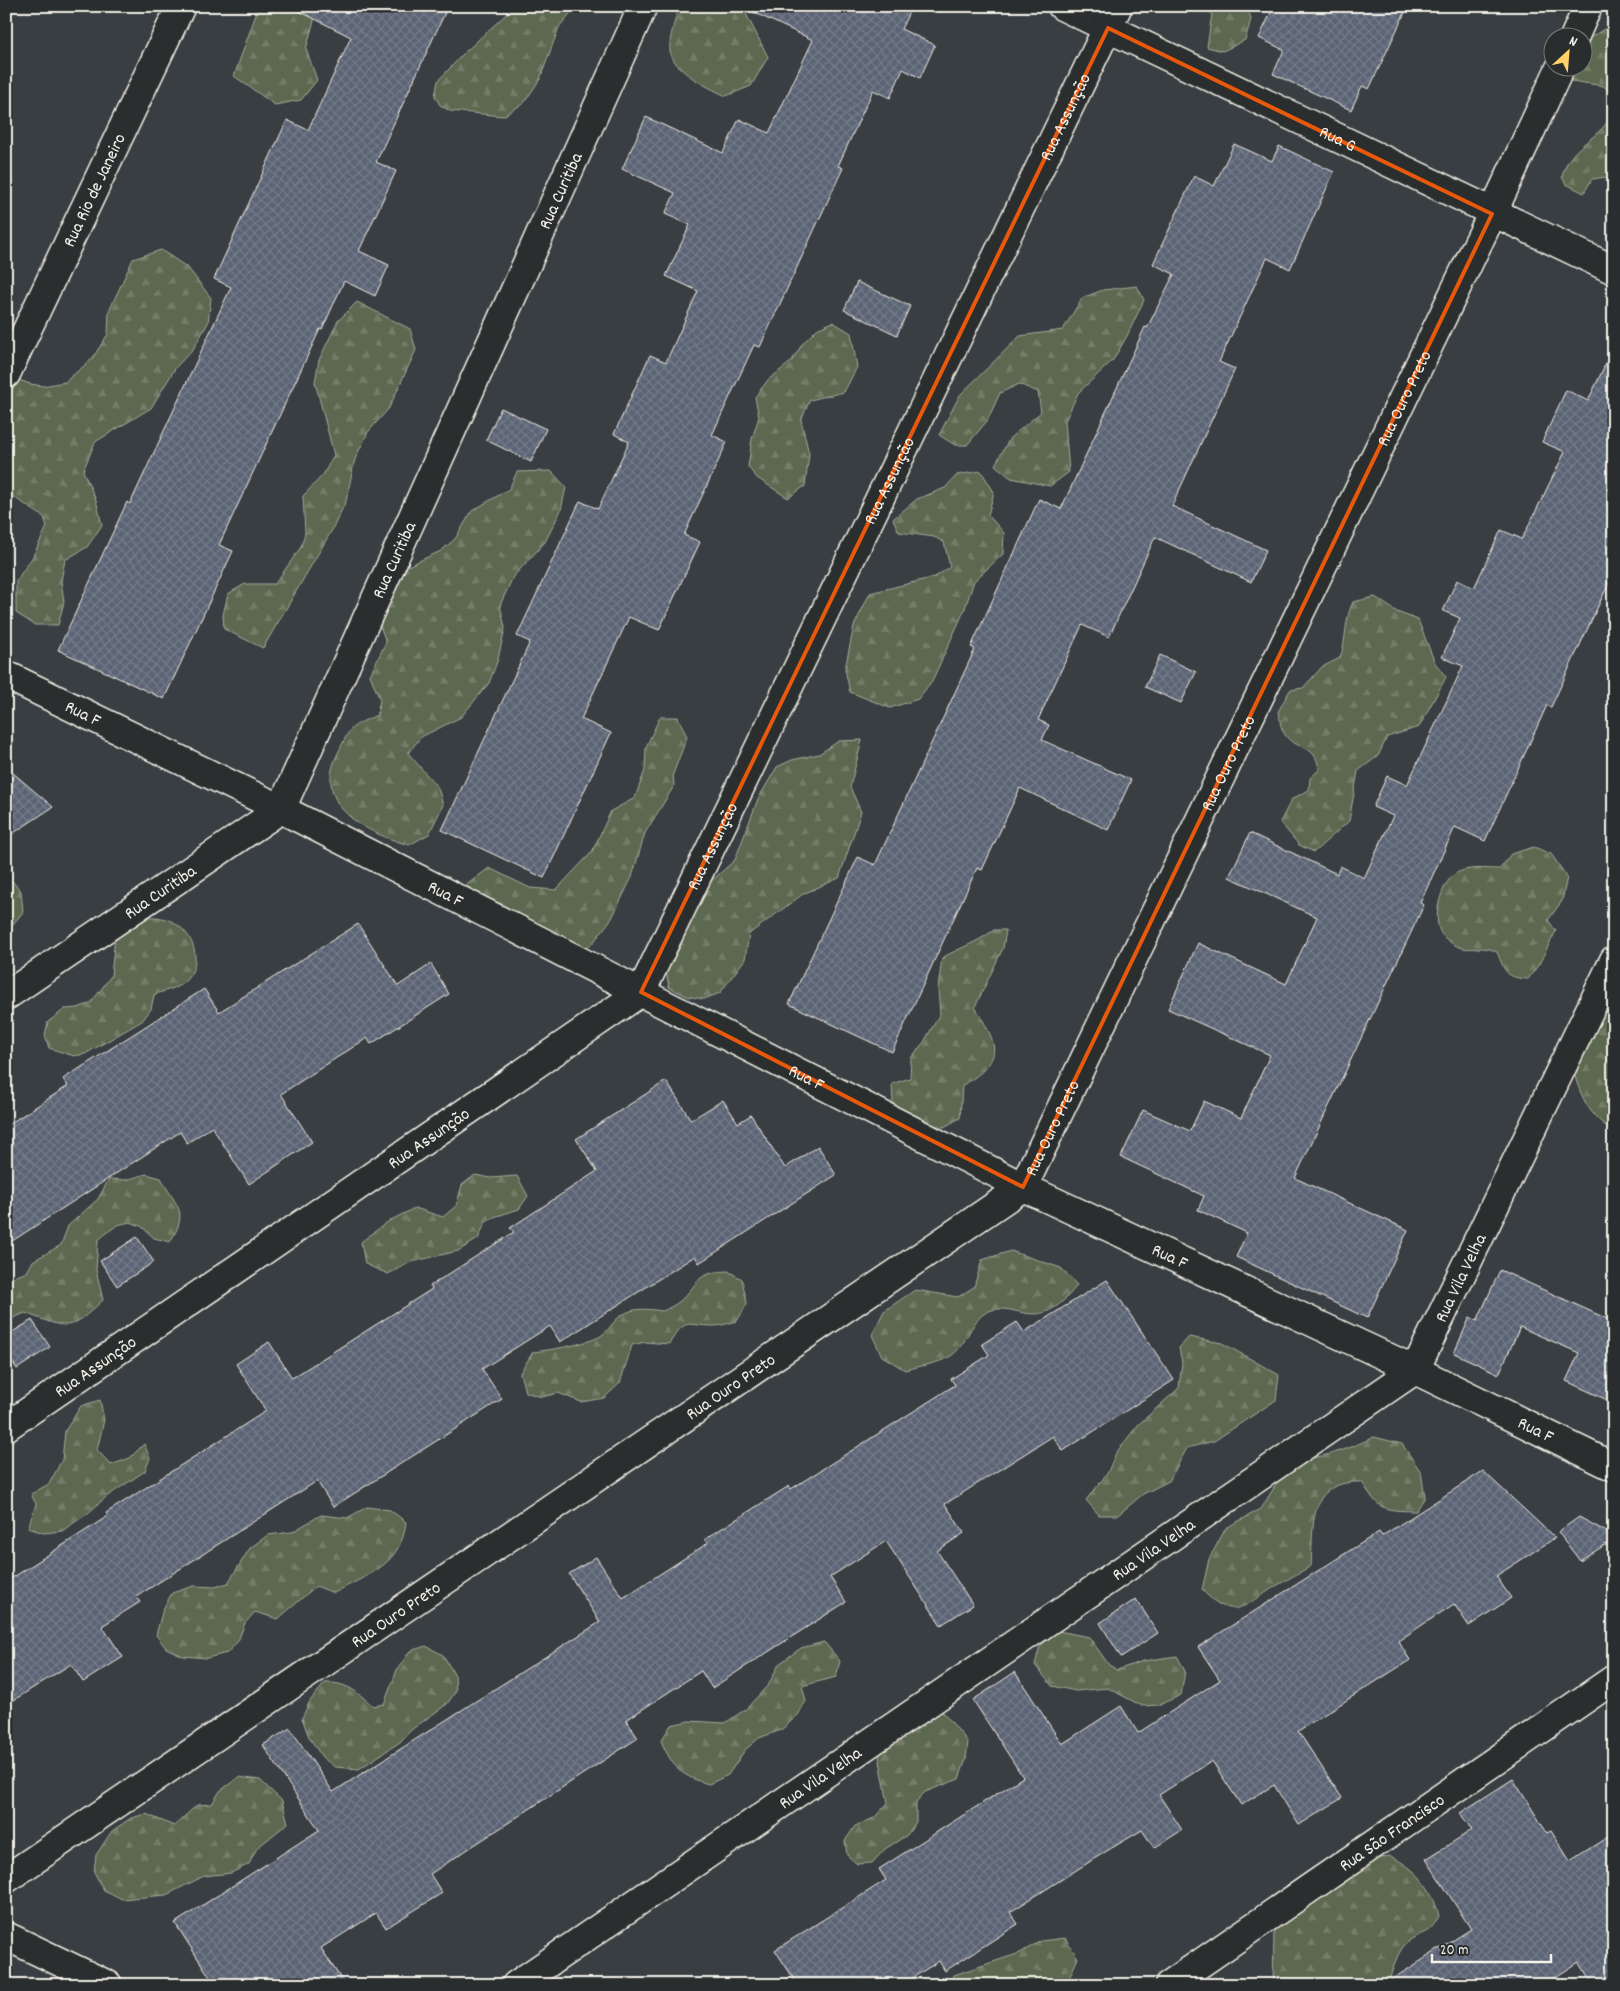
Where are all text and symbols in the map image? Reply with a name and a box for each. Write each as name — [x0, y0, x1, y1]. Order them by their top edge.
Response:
north arrow — [1542, 28, 1592, 78]
text: N — [1565, 32, 1580, 53]
street label: Rua Assunção — [1035, 70, 1098, 166]
street label: Rua G — [1314, 121, 1360, 160]
street label: Rua Rio de Janeiro — [58, 130, 134, 252]
street label: Rua Curitiba — [534, 149, 591, 234]
street label: Rua Ouro Preto — [1372, 347, 1439, 451]
street label: Rua Assunção — [859, 434, 923, 529]
street label: Rua Curitiba — [367, 518, 424, 603]
street label: Rua F — [60, 696, 104, 734]
street label: Rua Ouro Preto — [1196, 712, 1263, 816]
street label: Rua Assunção — [682, 799, 746, 895]
street label: Rua Curitiba — [120, 860, 203, 927]
street label: Rua F — [423, 876, 467, 915]
street label: Rua F — [783, 1060, 828, 1099]
street label: Rua Ouro Preto — [1020, 1077, 1088, 1181]
street label: Rua Assunção — [384, 1103, 476, 1177]
street label: Rua Vila Velha — [1430, 1230, 1494, 1327]
street label: Rua F — [1147, 1239, 1191, 1277]
street label: Rua Assunção — [50, 1331, 143, 1405]
street label: Rua Ouro Preto — [682, 1349, 781, 1428]
street label: Rua F — [1513, 1412, 1557, 1451]
street label: Rua Vila Velha — [1108, 1514, 1202, 1588]
street label: Rua Ouro Preto — [347, 1577, 447, 1656]
street label: Rua Vila Velha — [775, 1742, 868, 1817]
street label: Rua São Francisco — [1335, 1789, 1451, 1879]
scale bar — [1432, 1931, 1551, 1963]
text: 20 m — [1440, 1940, 1468, 1962]

